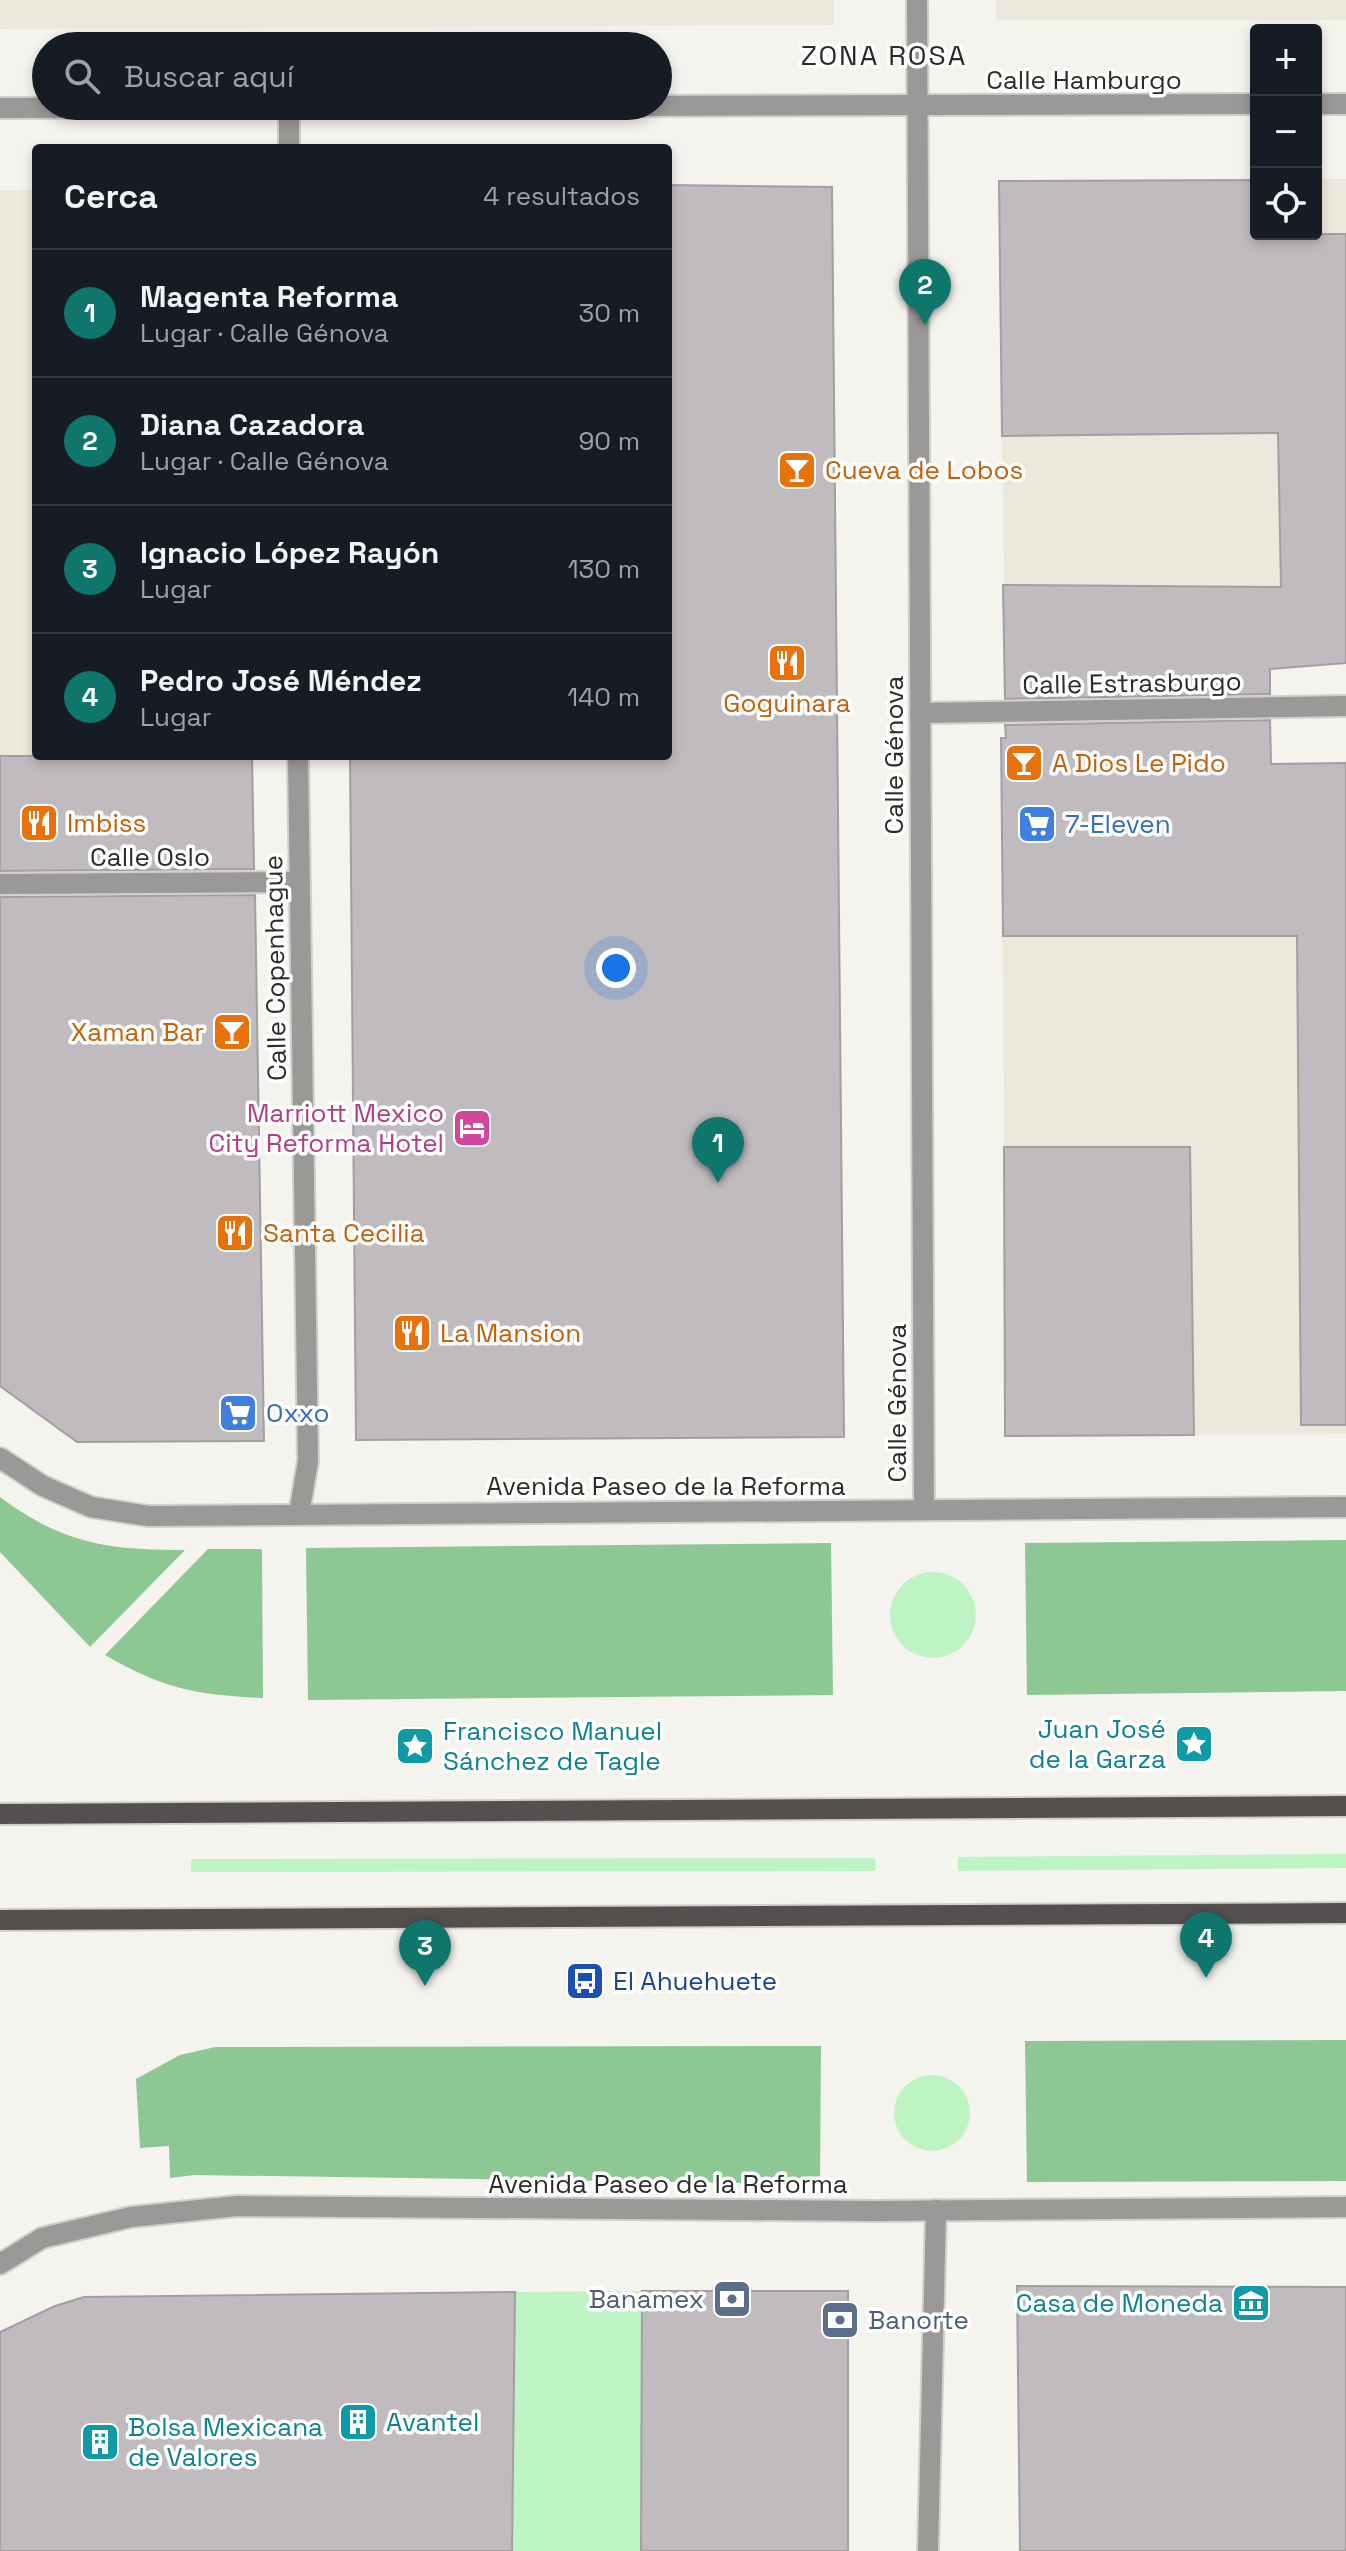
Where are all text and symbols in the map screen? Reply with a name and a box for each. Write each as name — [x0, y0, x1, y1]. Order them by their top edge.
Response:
map controls — [1250, 24, 1322, 240]
button: + — [1250, 24, 1322, 96]
search box — [32, 32, 672, 120]
district label: ZONA ROSA — [801, 37, 967, 73]
icon: search — [60, 54, 104, 98]
text: Buscar aquí — [124, 57, 294, 96]
street label: Calle Hamburgo — [986, 63, 1182, 97]
button: − — [1250, 96, 1322, 168]
button: locate — [1250, 168, 1322, 240]
text: Cerca — [64, 175, 158, 218]
text: 4 resultados — [483, 179, 640, 213]
pin: 2 — [899, 259, 951, 325]
text: Magenta Reforma — [140, 277, 398, 316]
text: 1 — [84, 296, 96, 330]
text: 30 m — [579, 296, 640, 330]
text: Lugar · Calle Génova — [140, 316, 389, 350]
text: Diana Cazadora — [140, 405, 364, 444]
text: 2 — [82, 424, 98, 458]
text: 90 m — [578, 424, 640, 458]
text: Lugar · Calle Génova — [140, 444, 389, 478]
bar icon: Cueva de Lobos — [776, 449, 818, 491]
place label: Cueva de Lobos — [825, 453, 1023, 487]
text: Ignacio López Rayón — [140, 533, 439, 572]
text: 3 — [82, 552, 98, 586]
text: 130 m — [568, 552, 640, 586]
text: Lugar — [140, 572, 211, 606]
restaurant icon: Goguinara — [766, 642, 808, 684]
text: Pedro José Méndez — [140, 661, 422, 700]
street label: Calle Estrasburgo — [1022, 664, 1242, 702]
street label: Calle Génova — [877, 675, 911, 835]
text: 4 — [82, 680, 98, 714]
text: 140 m — [567, 680, 640, 714]
place label: Goguinara — [723, 686, 851, 720]
text: Lugar — [140, 700, 211, 734]
bar icon: A Dios Le Pido — [1003, 742, 1045, 784]
place label: A Dios Le Pido — [1052, 746, 1226, 780]
restaurant icon: Imbiss — [18, 802, 60, 844]
supermarket icon: 7-Eleven — [1016, 803, 1058, 845]
place label: Imbiss — [67, 806, 146, 840]
place label: 7-Eleven — [1065, 807, 1171, 841]
street label: Calle Oslo — [90, 840, 210, 874]
street label: Calle Copenhague — [256, 855, 294, 1081]
your location — [596, 948, 636, 988]
bar icon: Xaman Bar — [211, 1011, 253, 1053]
place label: Xaman Bar — [71, 1015, 204, 1049]
place label: Marriott Mexico City Reforma Hotel — [208, 1096, 444, 1160]
hotel icon: Marriott Mexico City Reforma Hotel — [451, 1107, 493, 1149]
pin: 1 — [692, 1117, 744, 1183]
restaurant icon: Santa Cecilia — [214, 1212, 256, 1254]
place label: Santa Cecilia — [263, 1216, 425, 1250]
restaurant icon: La Mansion — [391, 1312, 433, 1354]
place label: La Mansion — [440, 1316, 581, 1350]
street label: Calle Génova — [880, 1323, 914, 1483]
supermarket icon: Oxxo — [217, 1392, 259, 1434]
place label: Oxxo — [266, 1396, 329, 1430]
street label: Avenida Paseo de la Reforma — [486, 1469, 846, 1503]
place label: Juan José de la Garza — [1029, 1712, 1166, 1776]
place label: Francisco Manuel Sánchez de Tagle — [443, 1714, 662, 1778]
place icon: Juan José de la Garza — [1173, 1723, 1215, 1765]
place icon: Francisco Manuel Sánchez de Tagle — [394, 1725, 436, 1767]
pin: 4 — [1180, 1912, 1232, 1978]
pin: 3 — [399, 1920, 451, 1986]
bus stop icon: El Ahuehuete — [564, 1960, 606, 2002]
place label: El Ahuehuete — [613, 1964, 777, 1998]
street label: Avenida Paseo de la Reforma — [488, 2167, 848, 2201]
bank icon: Banamex — [711, 2278, 753, 2320]
place label: Banamex — [589, 2282, 704, 2316]
museum icon: Casa de Moneda — [1230, 2282, 1272, 2324]
place label: Casa de Moneda — [1016, 2286, 1223, 2320]
bank icon: Banorte — [819, 2299, 861, 2341]
place label: Banorte — [868, 2303, 969, 2337]
building icon: Avantel — [337, 2401, 379, 2443]
place label: Avantel — [386, 2405, 479, 2439]
place label: Bolsa Mexicana de Valores — [128, 2410, 323, 2474]
building icon: Bolsa Mexicana de Valores — [79, 2421, 121, 2463]

